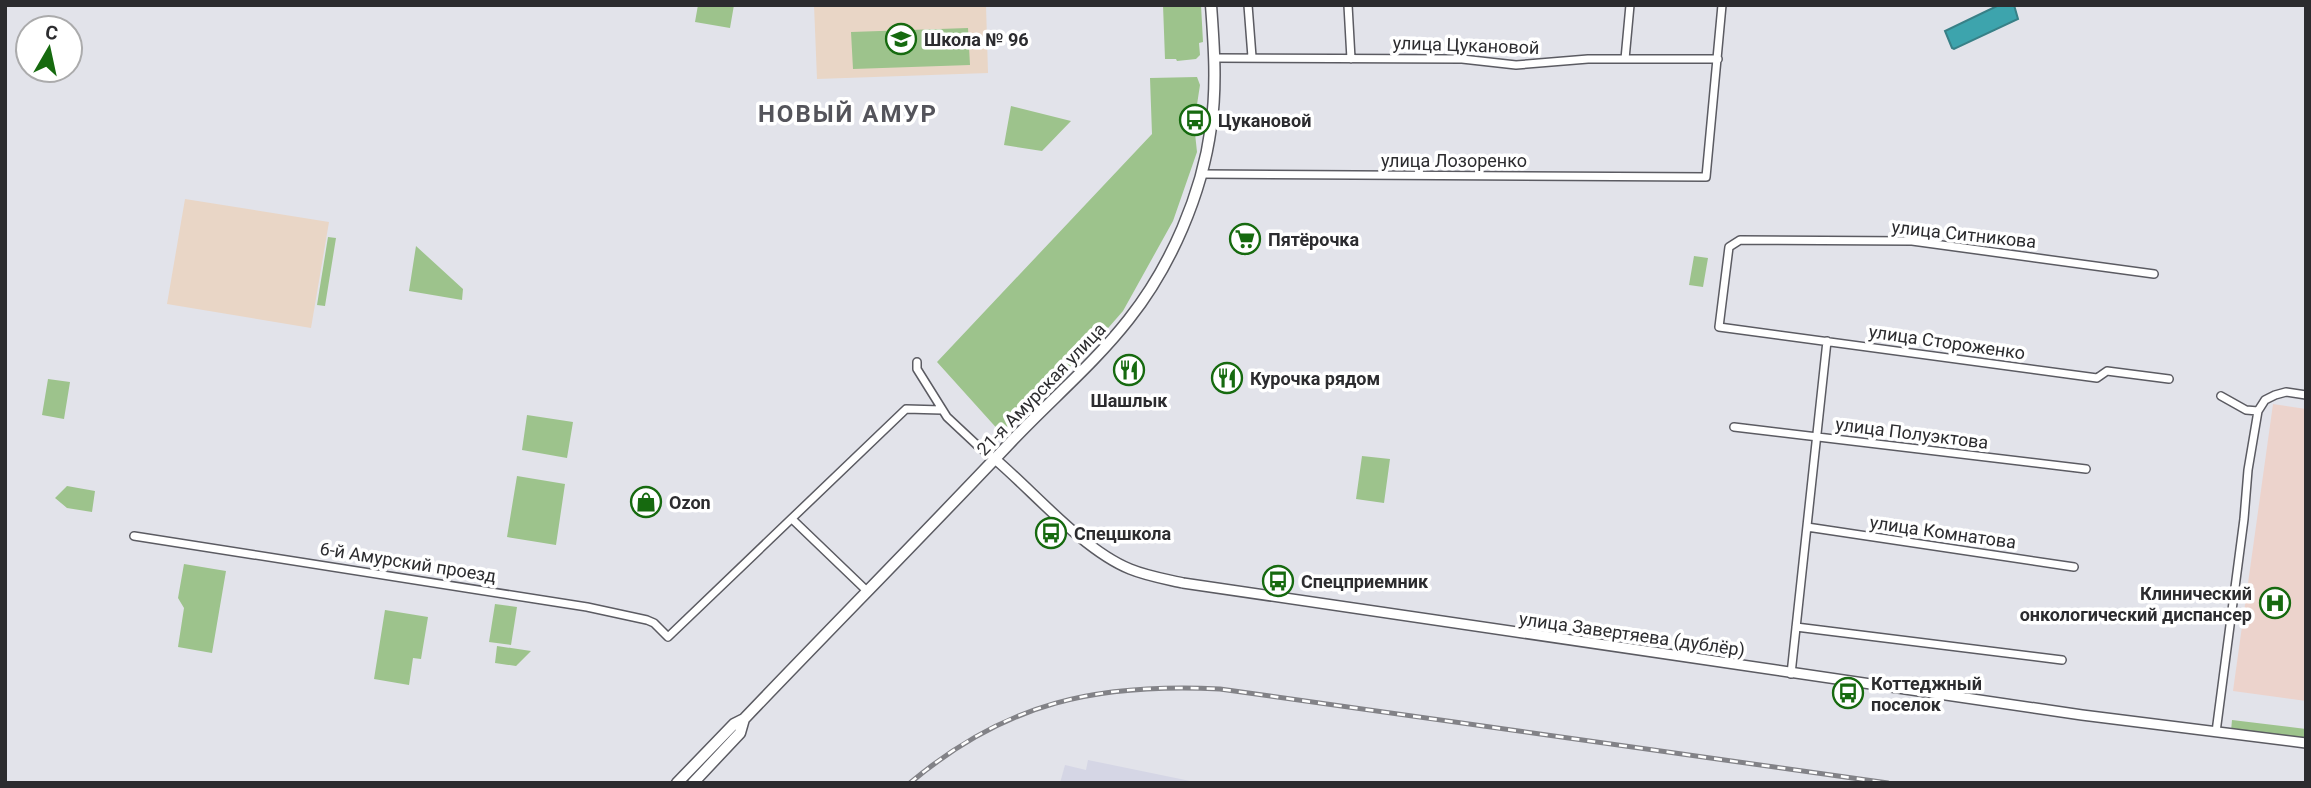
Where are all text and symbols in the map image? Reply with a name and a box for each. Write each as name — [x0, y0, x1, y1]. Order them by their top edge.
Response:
north arrow — [14, 14, 84, 84]
text: С — [44, 20, 60, 45]
school or university icon: Школа № 96 — [884, 22, 918, 56]
place label: Школа № 96 — [924, 29, 1029, 50]
street label: улица Цукановой — [1392, 32, 1540, 58]
district label: НОВЫЙ АМУР — [758, 100, 938, 128]
bus stop icon: Цукановой — [1178, 103, 1212, 137]
place label: Цукановой — [1218, 110, 1311, 131]
street label: улица Лозоренко — [1381, 150, 1527, 171]
street label: улица Ситникова — [1891, 216, 2037, 252]
supermarket icon: Пятёрочка — [1228, 222, 1262, 256]
place label: Пятёрочка — [1268, 229, 1359, 250]
street label: 21-я Амурская улица — [972, 318, 1110, 460]
street label: улица Стороженко — [1867, 321, 2027, 363]
restaurant icon: Шашлык — [1112, 353, 1146, 387]
restaurant icon: Курочка рядом — [1210, 361, 1244, 395]
place label: Курочка рядом — [1250, 368, 1380, 389]
place label: Шашлык — [1090, 390, 1168, 411]
street label: улица Полуэктова — [1834, 413, 1990, 453]
shop icon: Ozon — [629, 485, 663, 519]
place label: Ozon — [669, 492, 711, 513]
street label: улица Комнатова — [1869, 511, 2017, 553]
bus stop icon: Спецшкола — [1034, 516, 1068, 550]
place label: Спецшкола — [1074, 523, 1171, 544]
street label: 6-й Амурский проезд — [318, 538, 498, 586]
bus stop icon: Спецприемник — [1261, 564, 1295, 598]
place label: Спецприемник — [1301, 571, 1429, 592]
place label: Клинический онкологический диспансер — [2020, 583, 2252, 625]
hospital icon: Клинический онкологический диспансер — [2258, 586, 2292, 620]
street label: улица Завертяева (дублёр) — [1517, 608, 1746, 661]
place label: Коттеджный поселок — [1871, 673, 1982, 715]
bus stop icon: Коттеджный поселок — [1831, 676, 1865, 710]

